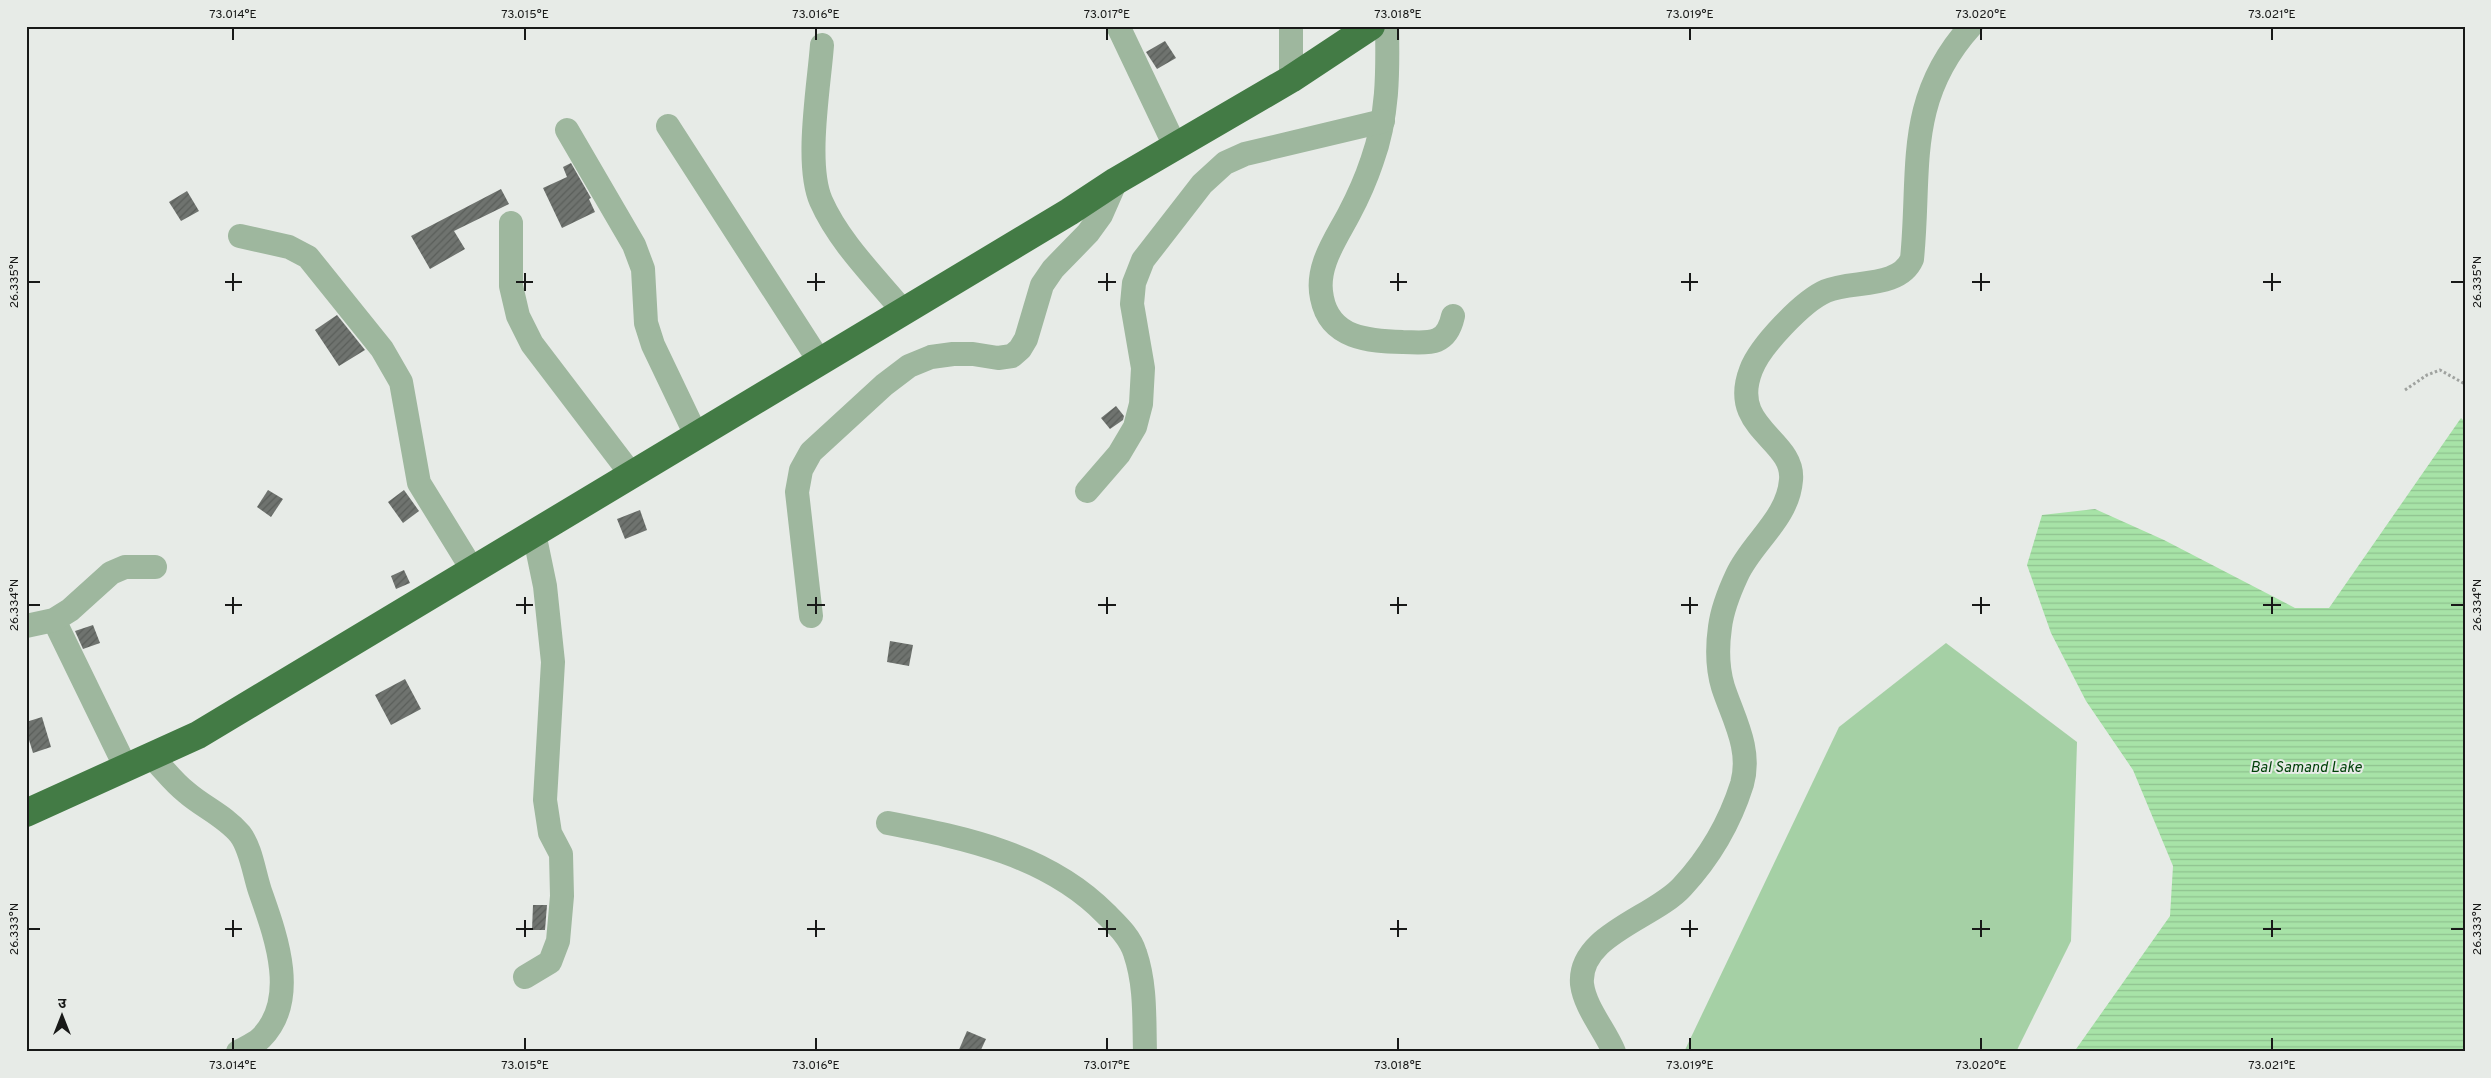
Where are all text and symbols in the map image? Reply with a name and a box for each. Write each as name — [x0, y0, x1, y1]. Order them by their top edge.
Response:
text: 73.014°E — [209, 7, 257, 23]
text: 73.015°E — [501, 7, 549, 23]
text: 73.016°E — [792, 7, 840, 23]
text: 73.017°E — [1084, 7, 1130, 23]
text: 73.018°E — [1374, 7, 1422, 23]
text: 73.019°E — [1666, 7, 1714, 23]
text: 73.020°E — [1956, 7, 2006, 23]
text: 73.021°E — [2248, 7, 2296, 23]
text: 26.335°N — [7, 256, 23, 308]
text: 26.335°N — [2470, 256, 2486, 308]
text: 26.334°N — [7, 579, 23, 631]
text: 26.334°N — [2470, 579, 2486, 631]
water label: Bal Samand Lake — [2250, 759, 2362, 778]
text: 26.333°N — [7, 903, 23, 955]
text: 26.333°N — [2470, 903, 2486, 955]
north arrow — [38, 990, 88, 1040]
text: उ — [58, 996, 67, 1013]
text: 73.014°E — [209, 1058, 257, 1074]
text: 73.015°E — [501, 1058, 549, 1074]
text: 73.016°E — [792, 1058, 840, 1074]
text: 73.017°E — [1084, 1058, 1130, 1074]
text: 73.018°E — [1374, 1058, 1422, 1074]
text: 73.019°E — [1666, 1058, 1714, 1074]
text: 73.020°E — [1956, 1058, 2006, 1074]
text: 73.021°E — [2248, 1058, 2296, 1074]

